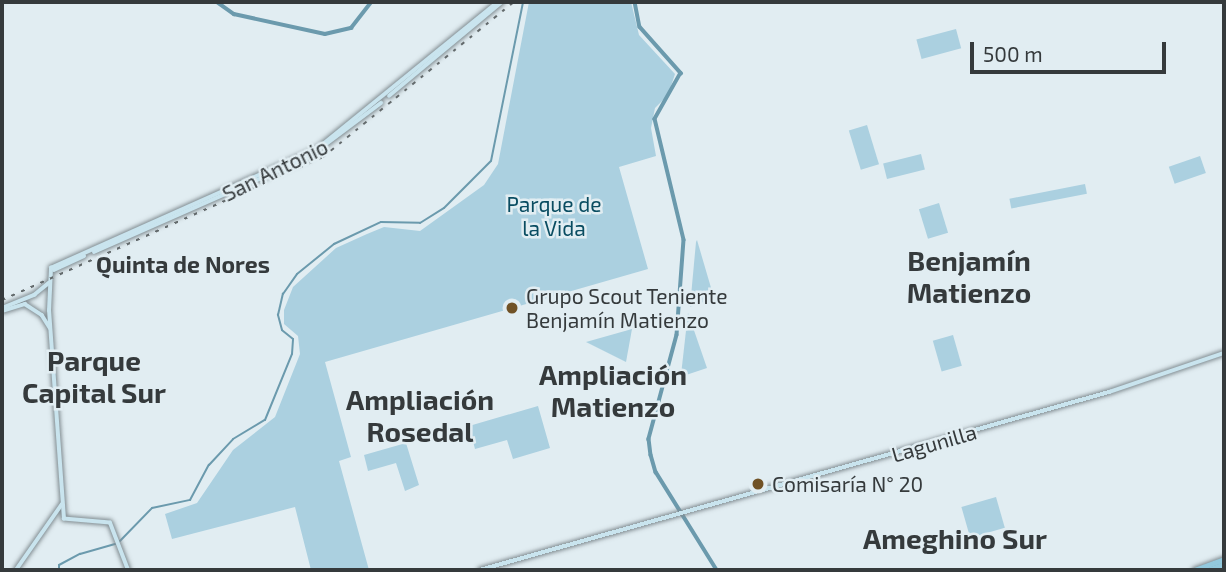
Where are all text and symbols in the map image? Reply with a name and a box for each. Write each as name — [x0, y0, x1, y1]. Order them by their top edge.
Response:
scale bar — [974, 28, 1170, 72]
text: 500 m — [983, 41, 1043, 66]
street label: San Antonio — [218, 134, 332, 206]
park label: Parque de la Vida — [506, 191, 602, 241]
district label: Benjamín Matienzo — [907, 243, 1031, 309]
district label: Quinta de Nores — [96, 250, 270, 278]
place label: Grupo Scout Teniente Benjamín Matienzo — [526, 283, 728, 333]
marker: Grupo Scout Teniente Benjamín Matienzo — [504, 300, 520, 316]
district label: Parque Capital Sur — [22, 343, 166, 409]
district label: Ampliación Matienzo — [539, 357, 687, 423]
district label: Ampliación Rosedal — [346, 382, 494, 448]
street label: Lagunilla — [889, 419, 979, 467]
place label: Comisaría N° 20 — [772, 471, 923, 497]
marker: Comisaría N° 20 — [750, 476, 766, 492]
district label: Ameghino Sur — [863, 521, 1047, 555]

